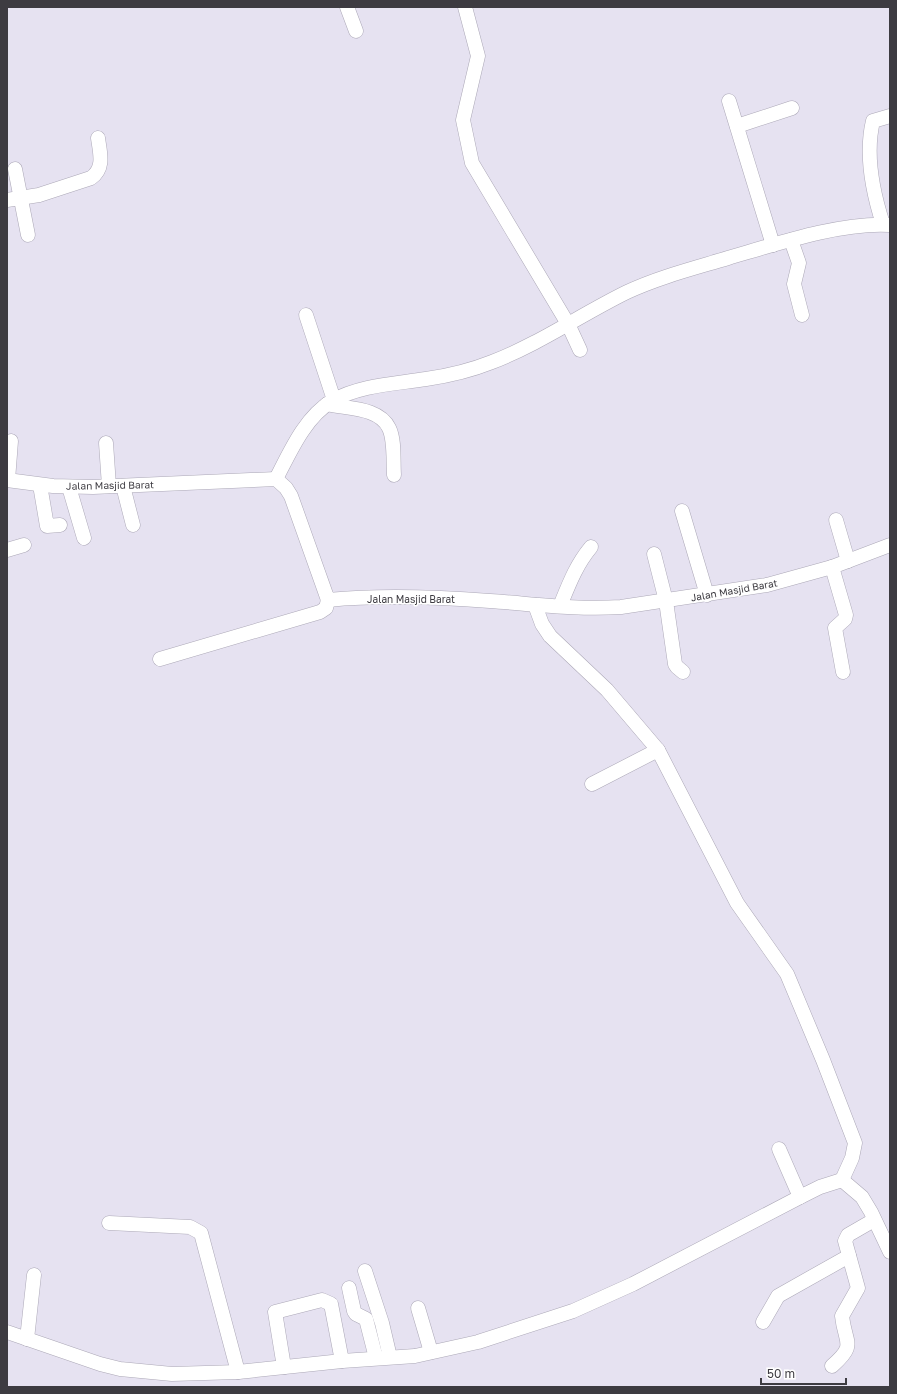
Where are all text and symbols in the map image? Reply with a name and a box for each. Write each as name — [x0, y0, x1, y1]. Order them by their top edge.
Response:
street label: Jalan Masjid Barat — [66, 478, 154, 492]
street label: Jalan Masjid Barat — [690, 576, 778, 604]
street label: Jalan Masjid Barat — [367, 593, 455, 605]
scale bar — [761, 1360, 846, 1386]
text: 50 m — [767, 1366, 795, 1381]

